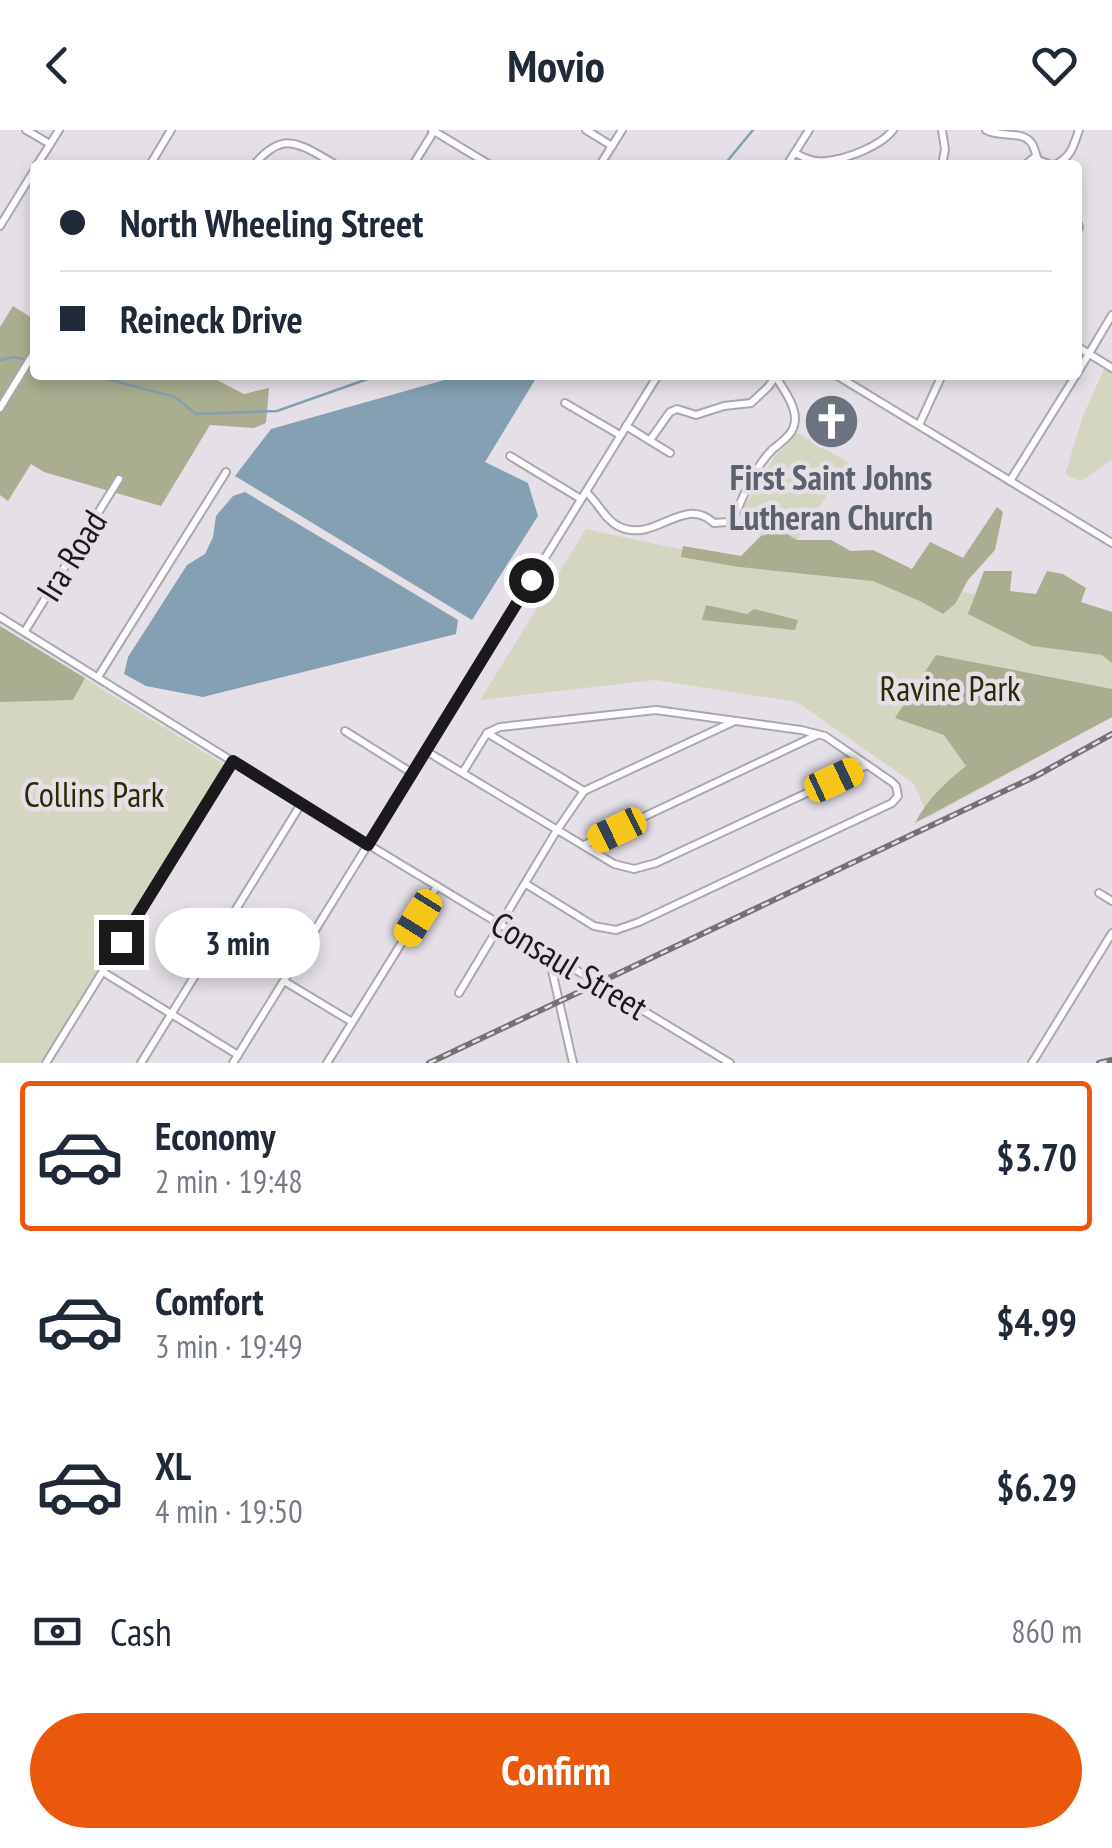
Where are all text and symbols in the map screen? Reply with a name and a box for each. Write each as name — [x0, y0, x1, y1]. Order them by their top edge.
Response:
text: Movio — [507, 36, 605, 94]
icon: back — [30, 38, 85, 93]
icon: heart — [1027, 38, 1082, 93]
text: North Wheeling Street — [120, 198, 423, 247]
text: Reineck Drive — [120, 294, 303, 343]
church icon: First Saint Johns Lutheran Church — [801, 392, 861, 452]
place label: First Saint Johns Lutheran Church — [729, 454, 933, 540]
street label: Ira Road — [25, 501, 117, 610]
route start — [509, 558, 554, 603]
park label: Ravine Park — [879, 665, 1021, 711]
car — [800, 754, 868, 806]
park label: Collins Park — [24, 771, 165, 817]
car — [583, 803, 651, 857]
car — [389, 885, 447, 951]
street label: Consaul Street — [483, 900, 656, 1030]
callout: 3 min — [156, 907, 321, 977]
route end — [99, 920, 144, 965]
text: 3 min — [205, 922, 270, 964]
icon: car — [35, 1111, 125, 1201]
text: Economy — [155, 1111, 275, 1160]
text: $3.70 — [996, 1132, 1077, 1181]
text: 2 min · 19:48 — [155, 1160, 303, 1202]
icon: car — [35, 1276, 125, 1366]
text: Comfort — [155, 1276, 264, 1325]
text: $4.99 — [996, 1297, 1077, 1346]
text: 3 min · 19:49 — [155, 1325, 303, 1367]
icon: car — [35, 1441, 125, 1531]
text: XL — [155, 1441, 191, 1490]
text: $6.29 — [996, 1462, 1077, 1511]
text: 4 min · 19:50 — [155, 1490, 303, 1532]
icon: cash — [30, 1604, 85, 1659]
text: Cash — [110, 1607, 172, 1656]
text: 860 m — [1011, 1610, 1082, 1652]
button: Confirm — [30, 1713, 1082, 1828]

